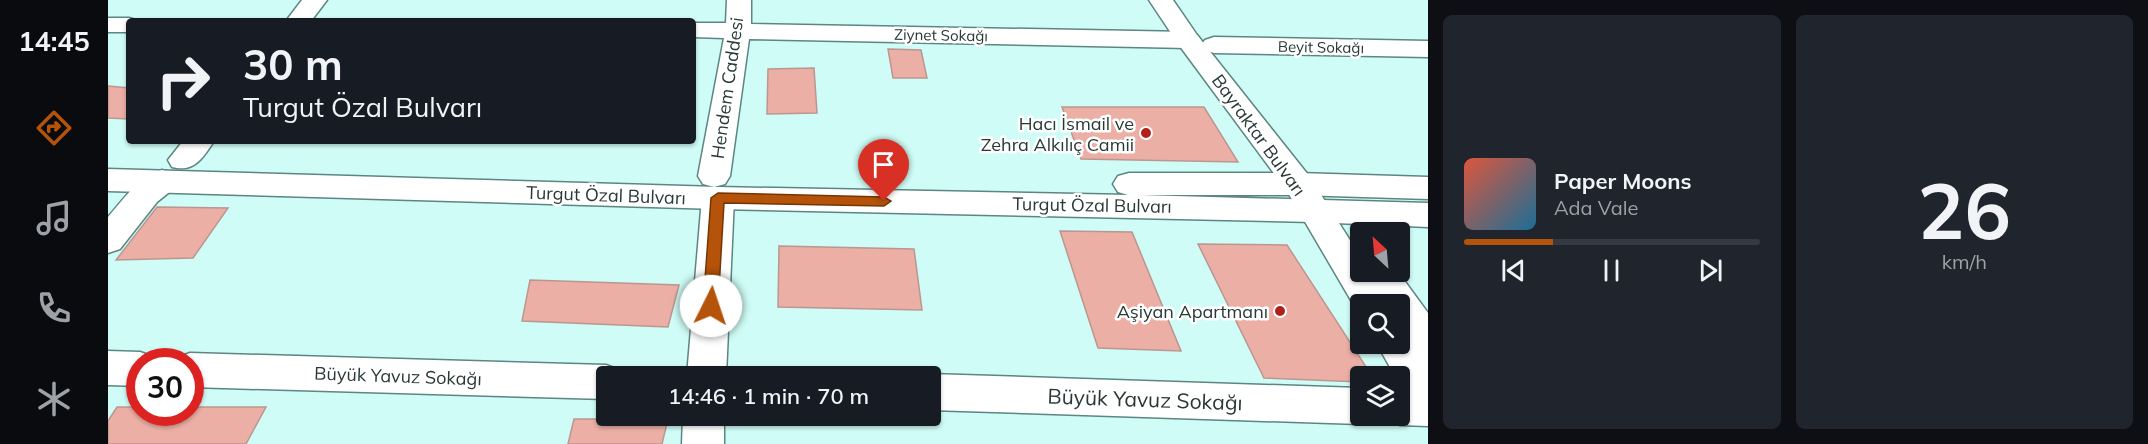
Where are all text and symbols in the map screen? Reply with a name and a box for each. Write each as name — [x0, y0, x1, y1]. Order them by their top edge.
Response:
street label: Hendem Caddesi — [706, 16, 748, 160]
text: 14:45 — [18, 24, 90, 58]
street label: Ziynet Sokağı — [894, 25, 988, 45]
street label: Beyit Sokağı — [1278, 37, 1364, 57]
text: 30 m — [243, 38, 343, 91]
icon: right — [144, 42, 222, 120]
street label: Bayraktar Bulvarı — [1207, 70, 1311, 200]
text: Turgut Özal Bulvarı — [243, 90, 482, 124]
icon: directions — [33, 107, 75, 149]
place label: Hacı İsmail ve Zehra Alkılıç Camii — [981, 112, 1134, 156]
marker: Hacı İsmail ve Zehra Alkılıç Camii — [1139, 126, 1153, 140]
pin — [858, 139, 909, 201]
icon: arrive — [867, 148, 900, 181]
text: 26 — [1917, 161, 2011, 259]
text: Paper Moons — [1554, 167, 1692, 195]
street label: Turgut Özal Bulvarı — [526, 181, 686, 209]
street label: Turgut Özal Bulvarı — [1012, 192, 1172, 218]
text: Ada Vale — [1554, 195, 1638, 220]
icon: music — [33, 197, 75, 239]
north arrow — [1350, 222, 1410, 282]
map controls — [1350, 222, 1410, 426]
text: km/h — [1942, 249, 1987, 274]
icon: previous — [1497, 254, 1530, 287]
icon: pause — [1595, 254, 1628, 287]
icon: next — [1694, 254, 1727, 287]
position arrow — [679, 274, 743, 338]
icon: phone — [33, 287, 75, 329]
button: search — [1350, 294, 1410, 354]
place label: Aşiyan Apartmanı — [1117, 300, 1268, 323]
marker: Aşiyan Apartmanı — [1273, 304, 1287, 318]
speed limit sign: 30 — [126, 348, 204, 426]
street label: Büyük Yavuz Sokağı — [314, 362, 482, 390]
button: layers — [1350, 366, 1410, 426]
icon: climate — [33, 378, 75, 420]
text: 14:46 · 1 min · 70 m — [668, 382, 869, 410]
street label: Büyük Yavuz Sokağı — [1047, 383, 1243, 415]

